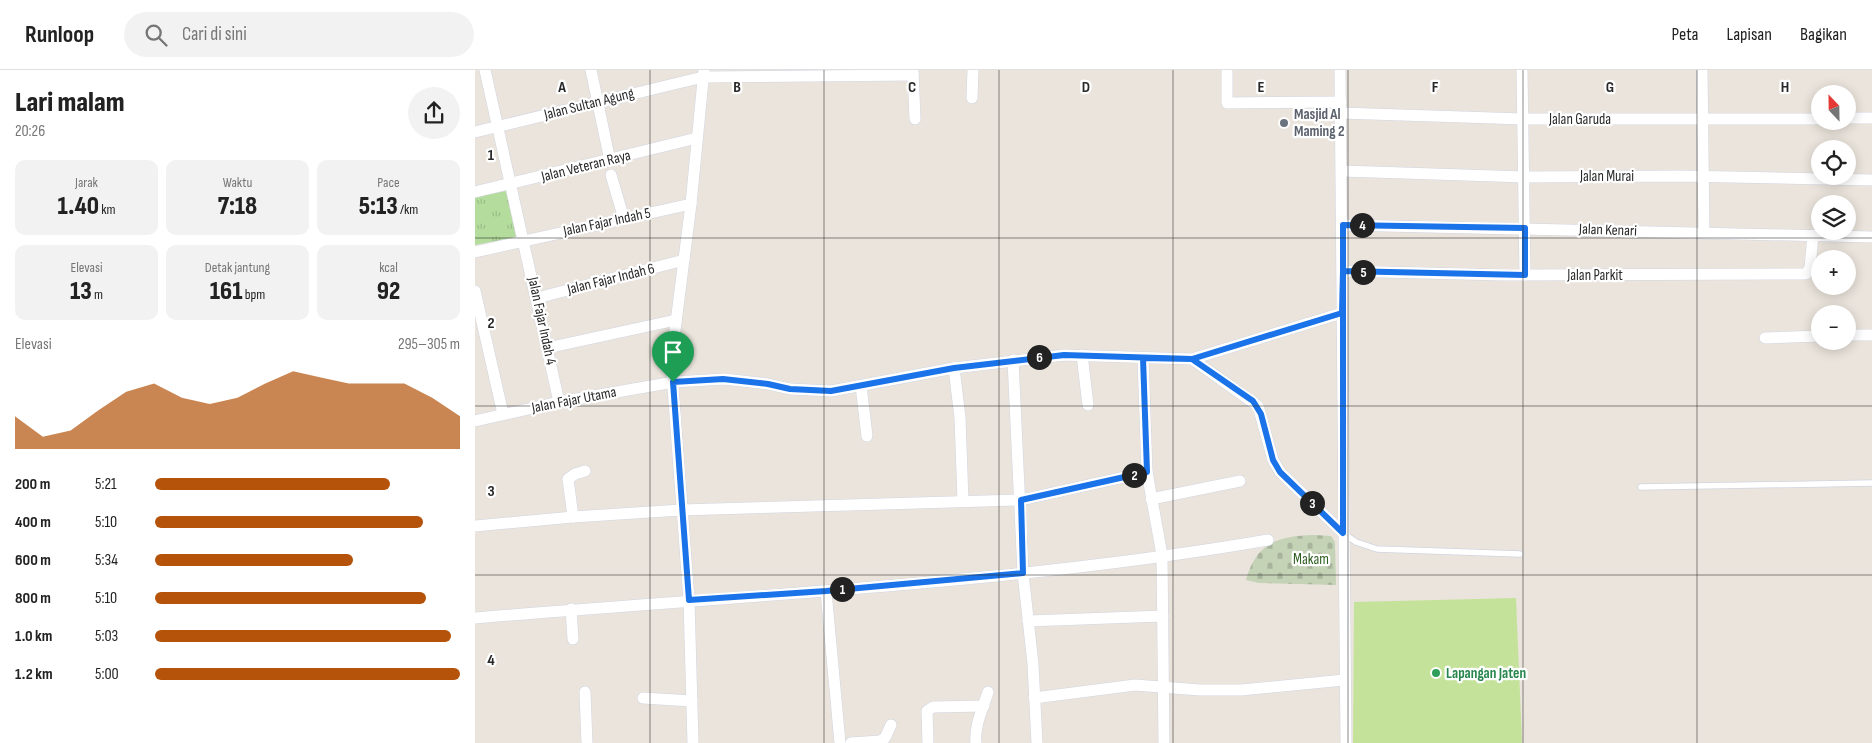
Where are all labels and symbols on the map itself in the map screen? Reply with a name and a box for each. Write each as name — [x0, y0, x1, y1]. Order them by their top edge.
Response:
text: B — [733, 78, 741, 97]
text: C — [908, 78, 916, 97]
text: D — [1082, 78, 1090, 97]
text: E — [1258, 78, 1265, 97]
text: F — [1432, 78, 1439, 97]
text: G — [1606, 78, 1614, 97]
text: H — [1781, 78, 1789, 97]
street label: Jalan Sultan Agung — [542, 84, 636, 124]
north arrow — [1811, 85, 1856, 130]
place label: Masjid Al Maming 2 — [1294, 105, 1345, 141]
street label: Jalan Garuda — [1548, 110, 1611, 129]
marker: Masjid Al Maming 2 — [1278, 117, 1290, 129]
text: 1 — [488, 146, 495, 165]
street label: Jalan Veteran Raya — [538, 146, 633, 187]
street label: Jalan Murai — [1579, 167, 1634, 186]
street label: Jalan Fajar Indah 5 — [561, 203, 652, 241]
pin: 4 — [1349, 212, 1375, 238]
street label: Jalan Kenari — [1578, 219, 1638, 241]
street label: Jalan Fajar Indah 6 — [564, 259, 657, 299]
pin: 5 — [1351, 260, 1375, 284]
street label: Jalan Parkit — [1566, 266, 1623, 285]
street label: Jalan Fajar Indah 4 — [523, 274, 561, 367]
text: 2 — [487, 314, 495, 333]
pin — [652, 331, 694, 382]
pin: 6 — [1027, 344, 1051, 370]
street label: Jalan Fajar Utama — [529, 382, 618, 418]
pin: 2 — [1121, 462, 1147, 488]
text: 3 — [487, 482, 495, 501]
pin: 3 — [1299, 490, 1325, 516]
park label: Makam — [1293, 550, 1329, 569]
pin: 1 — [829, 576, 855, 602]
text: 4 — [487, 651, 495, 670]
place label: Lapangan Jaten — [1446, 664, 1526, 683]
marker: Lapangan Jaten — [1430, 667, 1442, 679]

